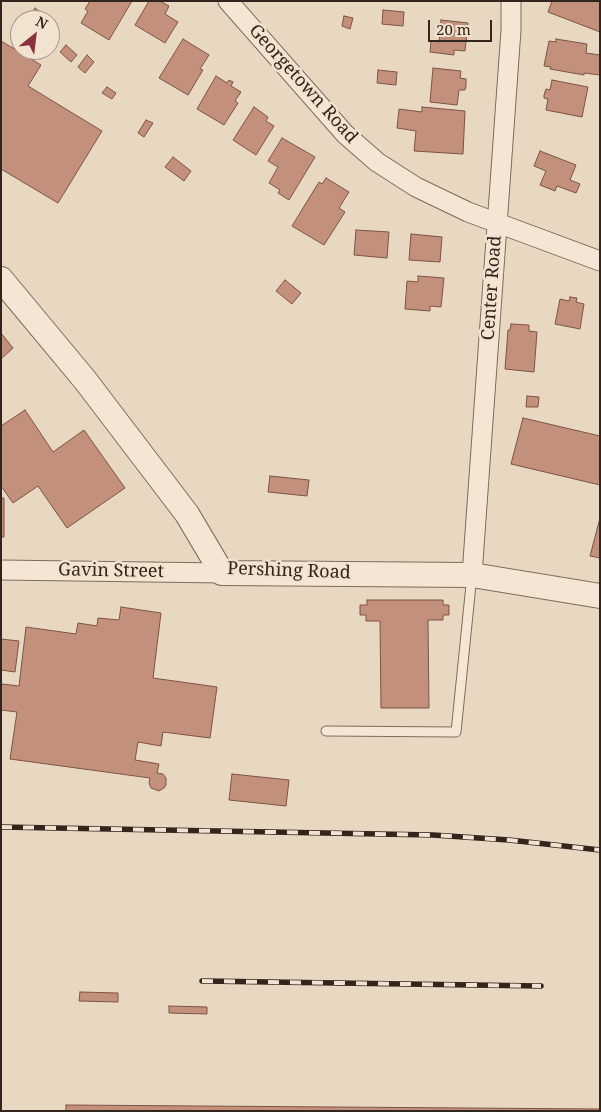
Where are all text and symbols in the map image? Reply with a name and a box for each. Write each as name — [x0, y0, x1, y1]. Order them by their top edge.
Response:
north arrow — [10, 10, 60, 60]
scale bar — [431, 10, 495, 42]
text: N — [33, 11, 51, 33]
text: 20 m — [436, 19, 471, 39]
street label: Georgetown Road — [244, 20, 362, 148]
street label: Center Road — [478, 235, 506, 341]
street label: Pershing Road — [227, 558, 351, 584]
street label: Gavin Street — [58, 559, 164, 583]

